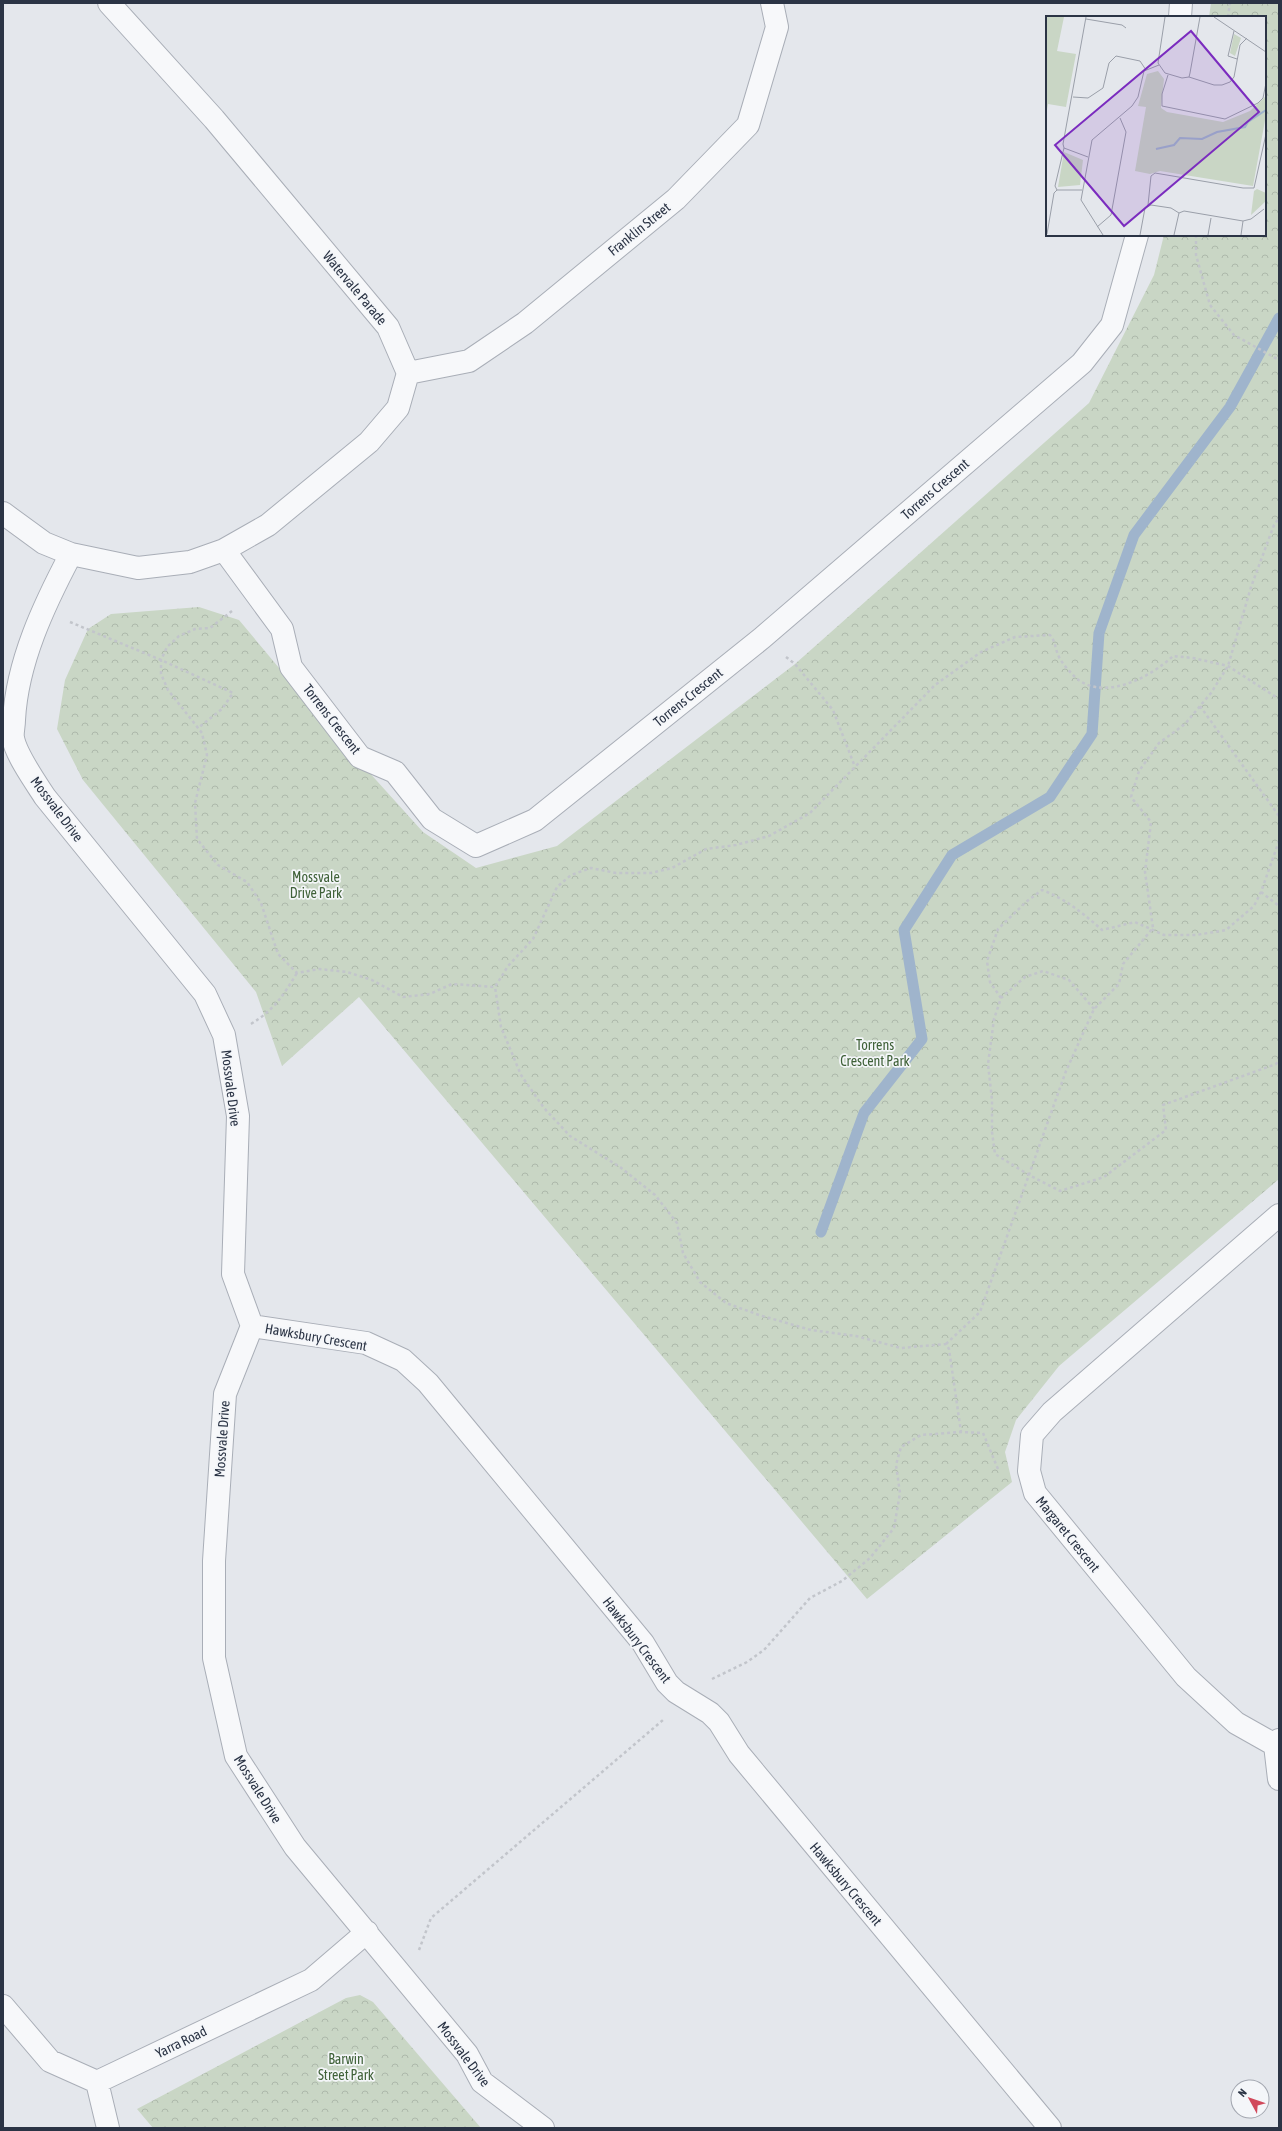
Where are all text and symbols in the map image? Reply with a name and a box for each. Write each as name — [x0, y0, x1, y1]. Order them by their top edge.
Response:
inset map — [1046, 16, 1266, 236]
street label: Franklin Street — [605, 199, 673, 259]
street label: Watervale Parade — [320, 248, 390, 328]
street label: Torrens Crescent — [898, 455, 972, 523]
street label: Torrens Crescent — [650, 664, 726, 730]
street label: Torrens Crescent — [300, 681, 364, 757]
street label: Mossvale Drive — [27, 773, 87, 845]
park label: Mossvale Drive Park — [290, 869, 342, 901]
park label: Torrens Crescent Park — [840, 1037, 910, 1069]
street label: Mossvale Drive — [218, 1049, 244, 1127]
street label: Hawksbury Crescent — [264, 1320, 368, 1354]
street label: Mossvale Drive — [211, 1400, 233, 1478]
street label: Margaret Crescent — [1033, 1493, 1103, 1575]
street label: Hawksbury Crescent — [599, 1594, 675, 1686]
street label: Mossvale Drive — [231, 1752, 285, 1826]
street label: Hawksbury Crescent — [807, 1839, 885, 1929]
street label: Mossvale Drive — [434, 2018, 494, 2090]
street label: Yarra Road — [153, 2023, 209, 2061]
park label: Barwin Street Park — [318, 2051, 374, 2083]
north arrow — [1230, 2079, 1270, 2119]
text: N — [1236, 2086, 1249, 2099]

